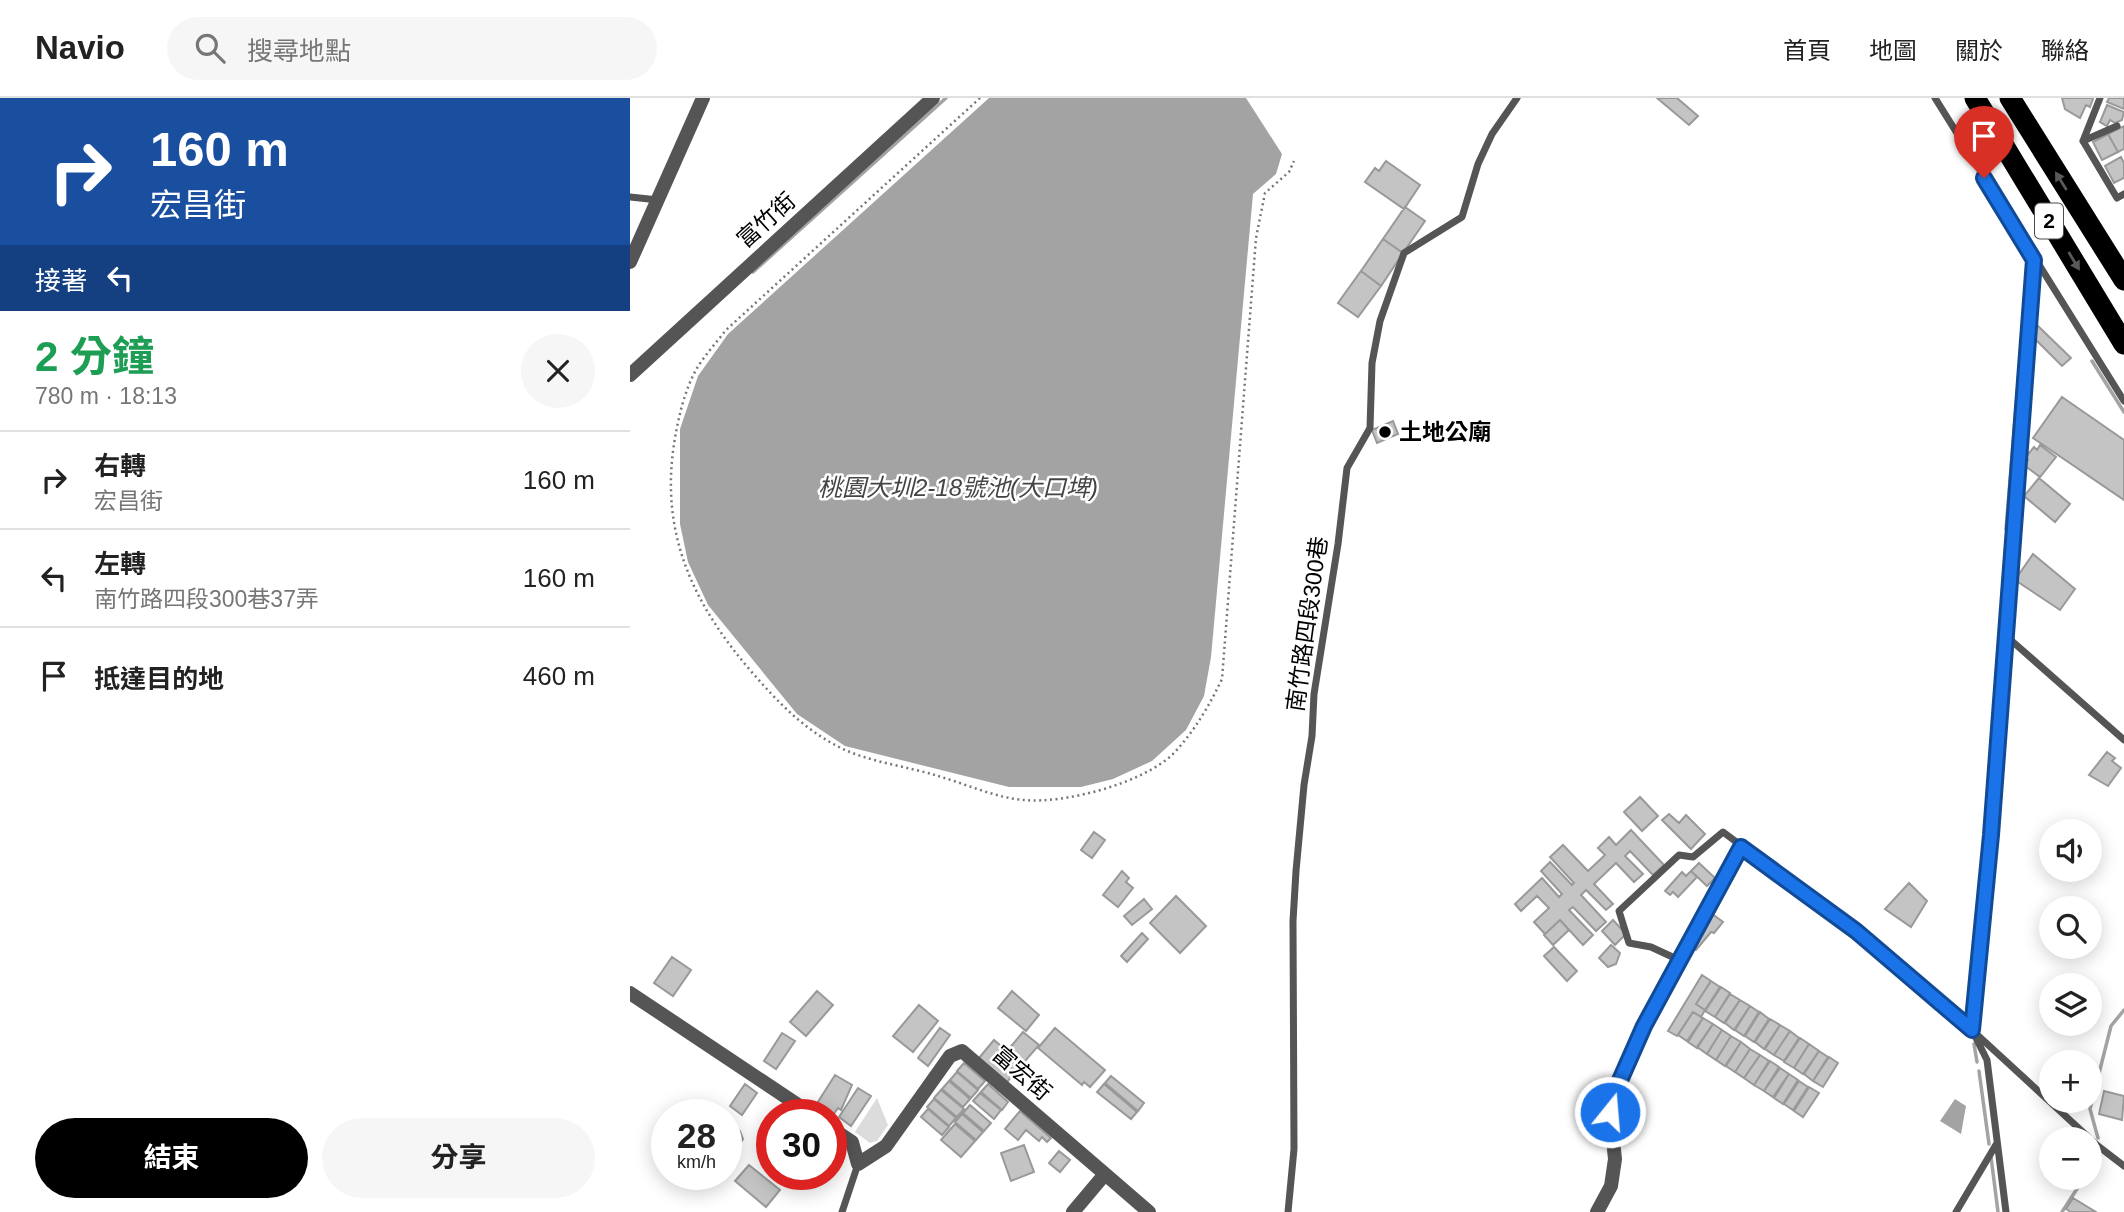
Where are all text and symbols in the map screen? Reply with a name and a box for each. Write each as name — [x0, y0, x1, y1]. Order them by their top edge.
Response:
search box — [167, 17, 657, 80]
text: Navio — [35, 29, 125, 66]
icon: search — [191, 29, 229, 67]
text: 搜尋地點 — [247, 36, 351, 66]
text: 首頁 — [1783, 37, 1831, 64]
text: 地圖 — [1869, 37, 1917, 64]
text: 關於 — [1955, 37, 2003, 64]
text: 聯絡 — [2041, 37, 2089, 64]
pin — [1954, 106, 2014, 178]
icon: arrive — [1965, 117, 2003, 155]
text: 160 m — [150, 122, 289, 176]
icon: right — [35, 126, 126, 217]
one-way arrow — [2055, 171, 2068, 190]
text: 宏昌街 — [150, 187, 246, 223]
street label: 富竹街 — [732, 187, 800, 253]
road number: 2 — [2035, 204, 2063, 238]
one-way arrow — [2067, 252, 2080, 271]
icon: left — [101, 259, 139, 297]
text: 接著 — [35, 266, 87, 296]
text: 2 分鐘 — [35, 333, 154, 380]
button: close — [521, 334, 595, 408]
text: 780 m · 18:13 — [35, 383, 177, 409]
place label: 土地公廟 — [1399, 419, 1491, 445]
marker: 土地公廟 — [1377, 424, 1393, 440]
text: 右轉 — [94, 451, 146, 481]
icon: right — [35, 461, 73, 499]
text: 160 m — [523, 465, 595, 495]
water label: 桃園大圳2-18號池(大口埤) — [818, 474, 1098, 501]
text: 宏昌街 — [94, 488, 163, 514]
street label: 南竹路四段300巷 — [1282, 535, 1332, 713]
text: 左轉 — [94, 549, 146, 579]
icon: left — [35, 559, 73, 597]
text: 160 m — [523, 563, 595, 593]
text: 南竹路四段300巷37弄 — [94, 586, 319, 612]
icon: arrive — [35, 657, 73, 695]
text: 460 m — [523, 661, 595, 691]
text: 抵達目的地 — [94, 664, 224, 694]
map controls — [2039, 819, 2102, 1190]
button: sound — [2039, 819, 2102, 882]
button: search — [2039, 896, 2102, 959]
button: layers — [2039, 973, 2102, 1036]
street label: 富宏街 — [987, 1041, 1057, 1105]
button: + — [2039, 1050, 2102, 1113]
position arrow — [1573, 1075, 1647, 1149]
speed limit sign: 30 — [756, 1099, 847, 1190]
text: 28 — [677, 1116, 716, 1155]
button: 結束 — [35, 1118, 308, 1198]
button: 分享 — [322, 1118, 595, 1198]
button: − — [2039, 1127, 2102, 1190]
text: km/h — [677, 1152, 716, 1172]

